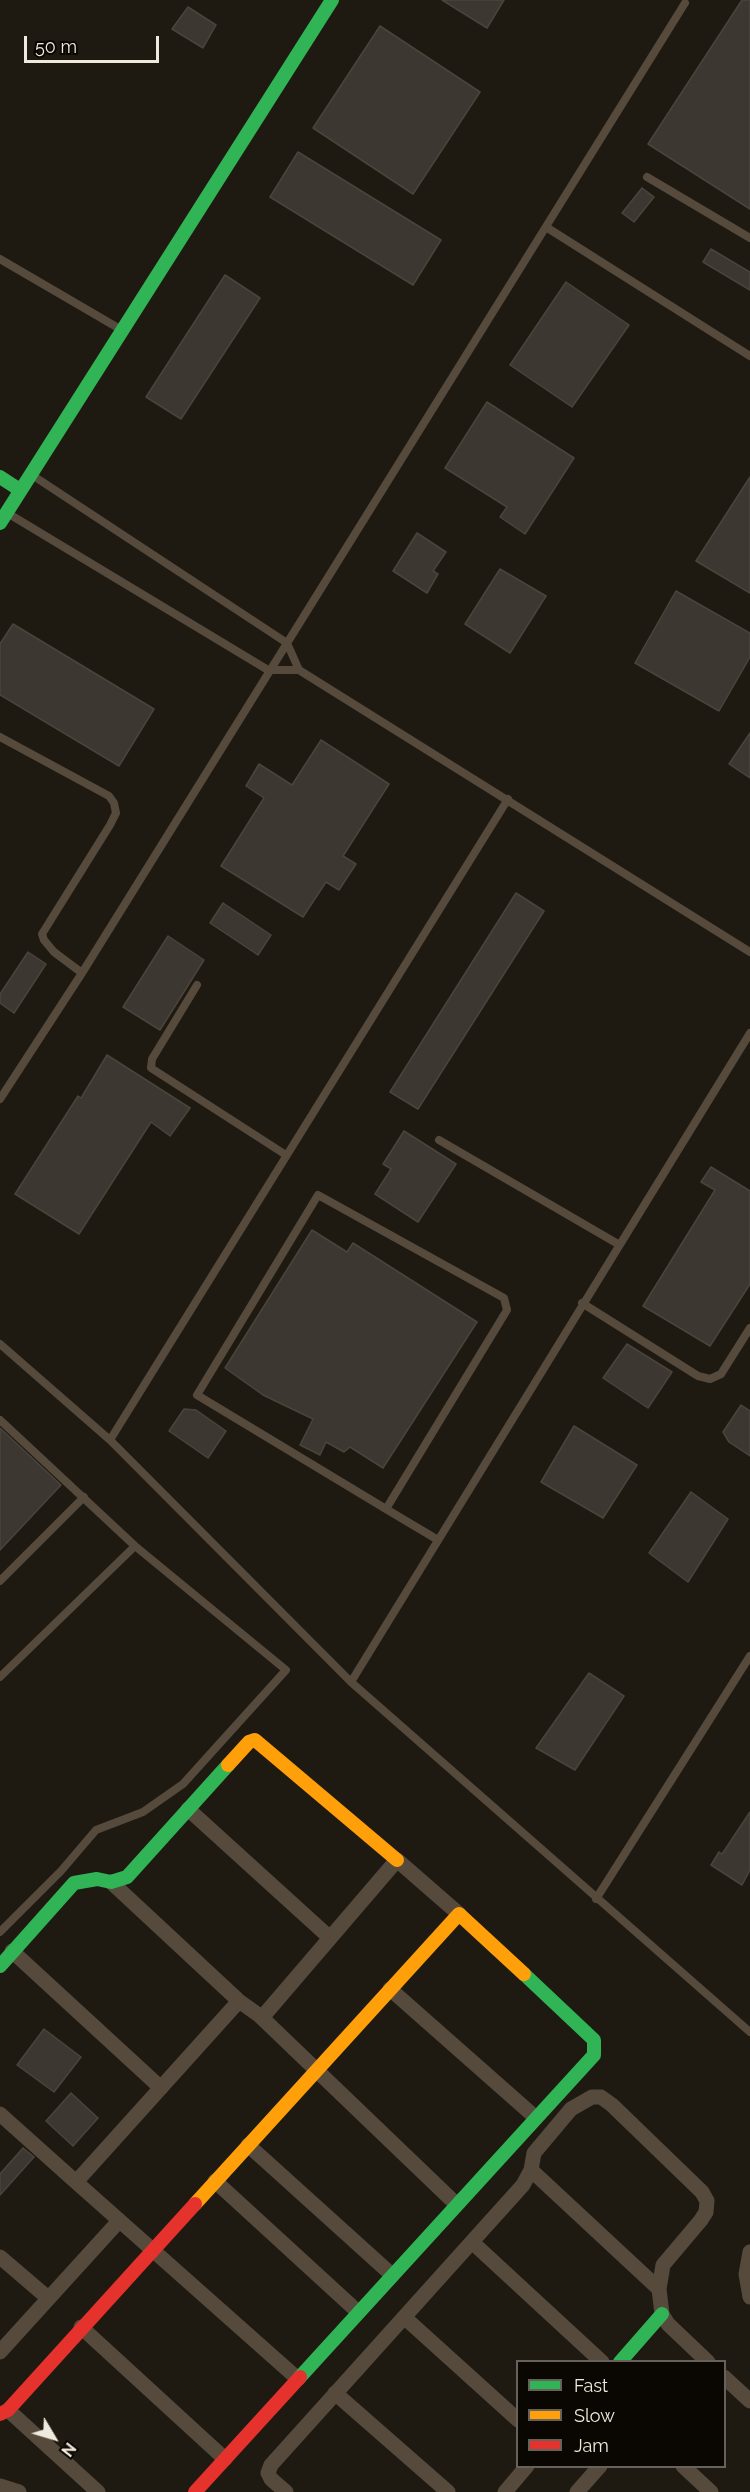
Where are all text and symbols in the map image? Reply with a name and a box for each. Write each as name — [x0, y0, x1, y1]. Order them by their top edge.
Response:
scale bar — [27, 24, 162, 62]
text: 50 m — [35, 36, 77, 57]
legend — [516, 2360, 726, 2468]
text: Fast — [574, 2375, 608, 2396]
text: Slow — [574, 2405, 615, 2426]
north arrow — [24, 2408, 84, 2468]
text: Jam — [574, 2435, 609, 2456]
text: N — [57, 2439, 80, 2460]

